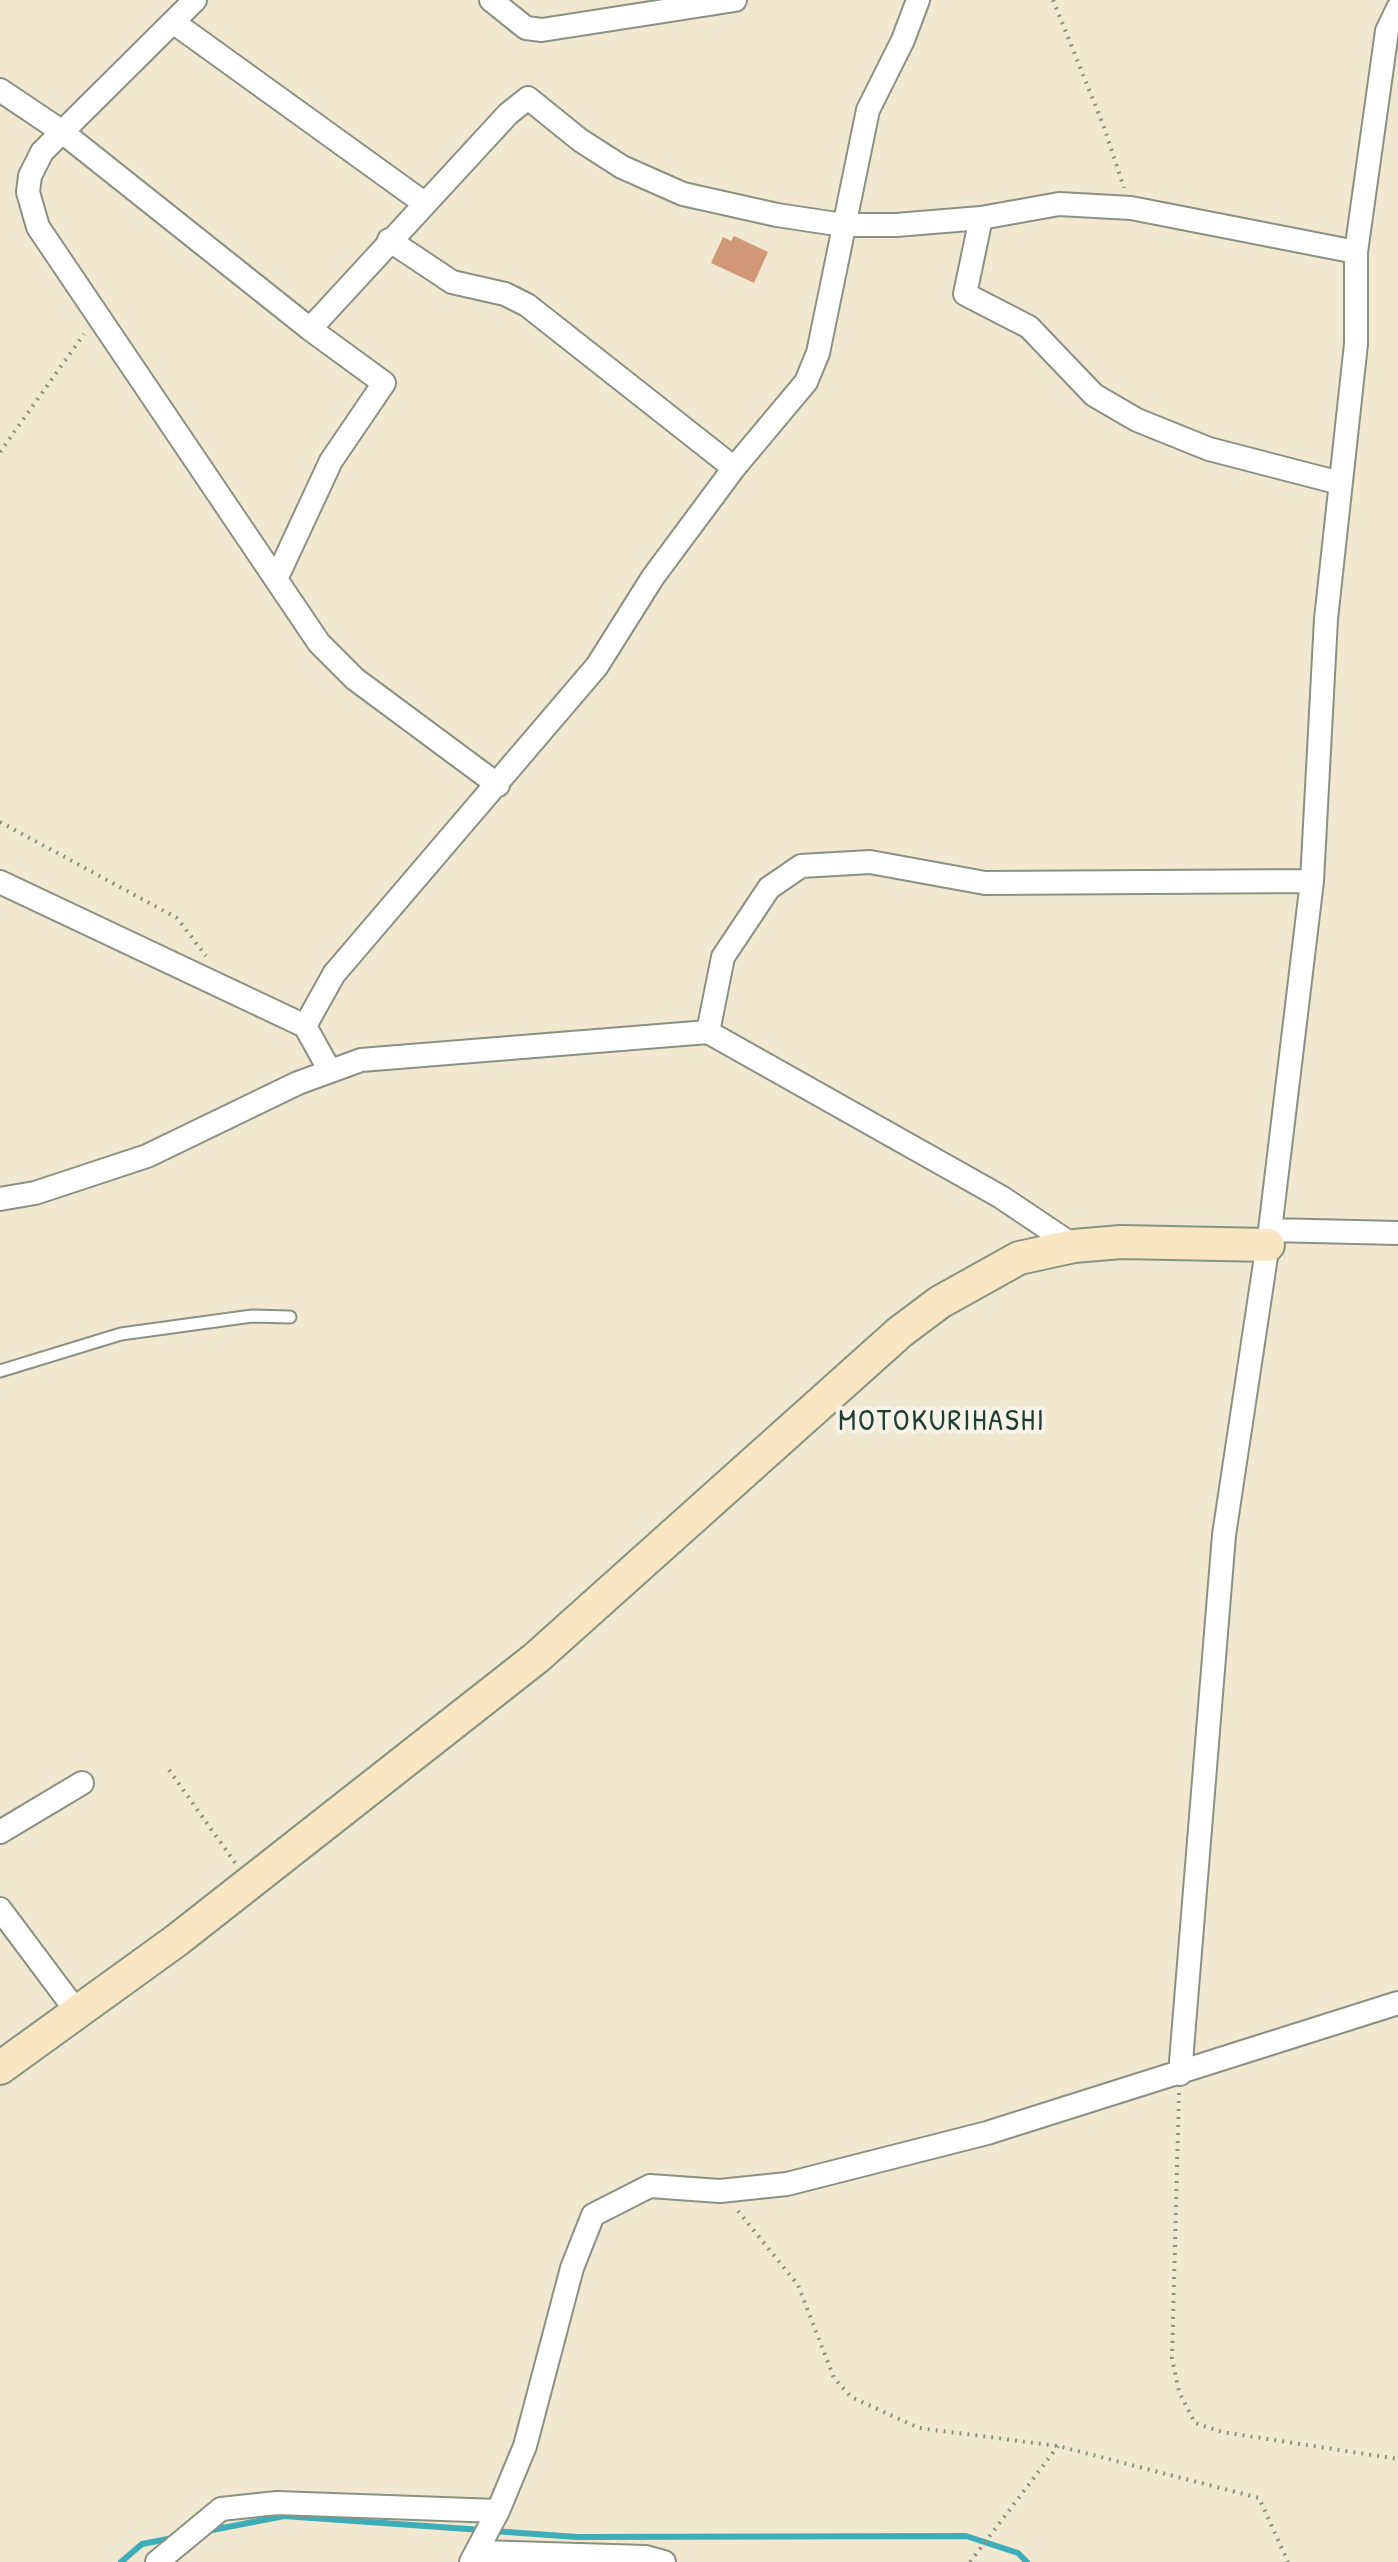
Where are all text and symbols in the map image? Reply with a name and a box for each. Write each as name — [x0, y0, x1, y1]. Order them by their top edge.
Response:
district label: MOTOKURIHASHI — [838, 1404, 1046, 1440]

